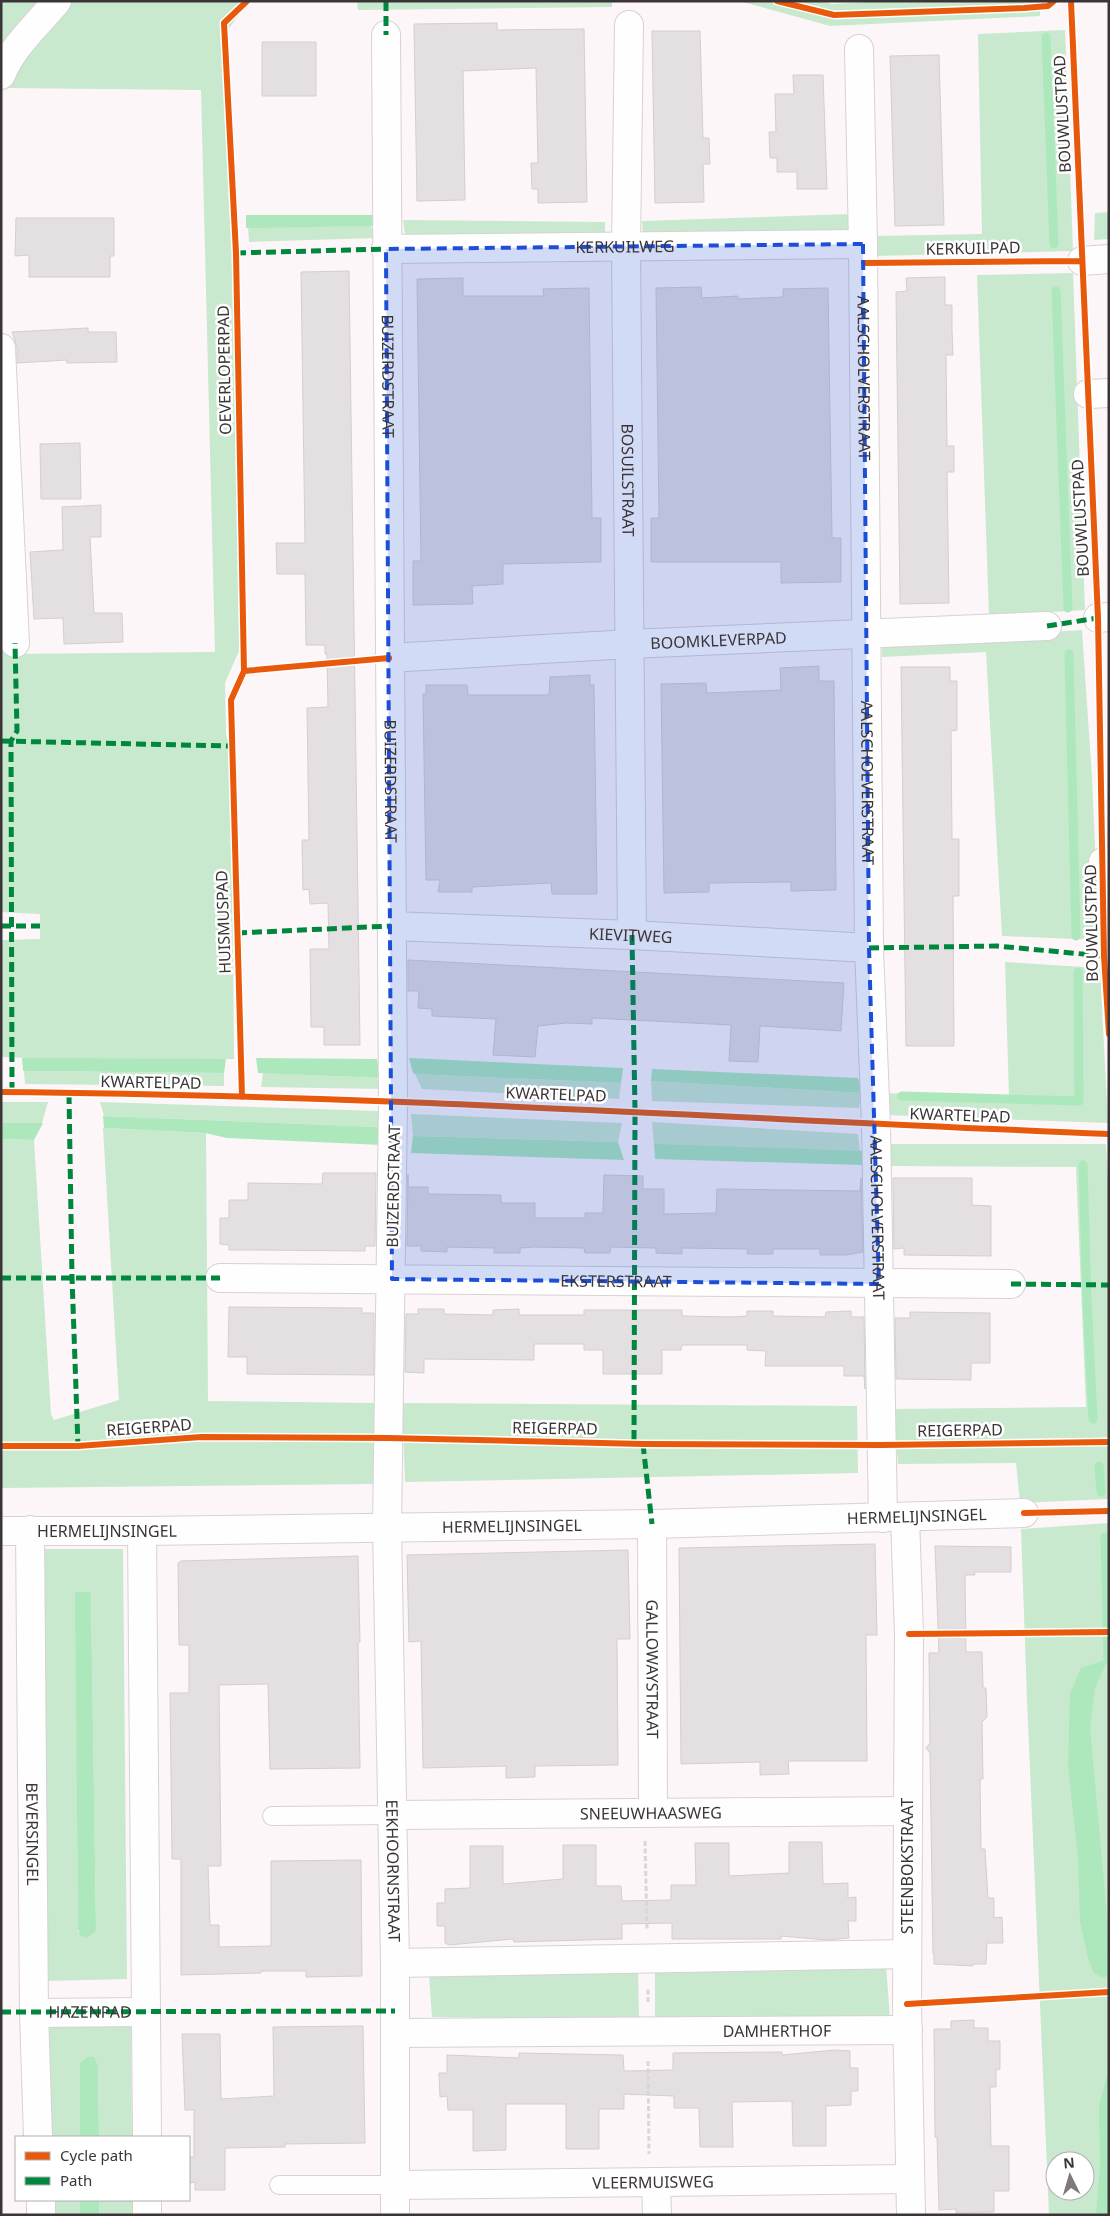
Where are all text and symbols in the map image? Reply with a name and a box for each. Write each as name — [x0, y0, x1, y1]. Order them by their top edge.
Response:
street label: BOUWLUSTPAD — [1048, 55, 1076, 173]
street label: KERKUILWEG — [575, 235, 675, 258]
street label: KERKUILPAD — [925, 236, 1021, 260]
street label: AALSCHOLVERSTRAAT — [852, 296, 876, 460]
street label: OEVERLOPERPAD — [212, 305, 236, 435]
street label: BUIZERDSTRAAT — [377, 314, 400, 438]
street label: BOSUILSTRAAT — [617, 423, 640, 537]
street label: BOUWLUSTPAD — [1066, 459, 1094, 577]
street label: BOOMKLEVERPAD — [650, 626, 787, 654]
street label: AALSCHOLVERSTRAAT — [856, 701, 879, 865]
street label: BUIZERDSTRAAT — [379, 719, 402, 843]
street label: BOUWLUSTPAD — [1079, 864, 1103, 982]
street label: HUISMUSPAD — [210, 870, 236, 974]
street label: KIEVITWEG — [589, 922, 673, 948]
street label: KWARTELPAD — [100, 1070, 202, 1094]
street label: KWARTELPAD — [505, 1081, 607, 1107]
street label: KWARTELPAD — [909, 1102, 1011, 1128]
street label: BUIZERDSTRAAT — [381, 1124, 405, 1248]
street label: AALSCHOLVERSTRAAT — [865, 1135, 890, 1300]
street label: EKSTERSTRAAT — [560, 1270, 672, 1292]
street label: REIGERPAD — [106, 1413, 192, 1441]
street label: REIGERPAD — [512, 1416, 598, 1440]
street label: REIGERPAD — [917, 1418, 1003, 1442]
street label: HERMELIJNSINGEL — [847, 1503, 987, 1529]
street label: HERMELIJNSINGEL — [442, 1514, 582, 1538]
street label: HERMELIJNSINGEL — [37, 1520, 177, 1542]
street label: GALLOWAYSTRAAT — [641, 1599, 664, 1739]
street label: BEVERSINGEL — [21, 1782, 44, 1886]
street label: STEENBOKSTRAAT — [896, 1798, 918, 1934]
street label: EEKHOORNSTRAAT — [381, 1799, 406, 1942]
street label: SNEEUWHAASWEG — [580, 1801, 722, 1825]
street label: HAZENPAD — [48, 2001, 132, 2023]
street label: DAMHERTHOF — [723, 2019, 831, 2042]
legend — [15, 2136, 190, 2201]
text: Cycle path — [60, 2145, 133, 2165]
north arrow — [1045, 2151, 1095, 2201]
text: N — [1062, 2153, 1075, 2173]
text: Path — [60, 2170, 92, 2190]
street label: VLEERMUISWEG — [592, 2170, 714, 2194]

